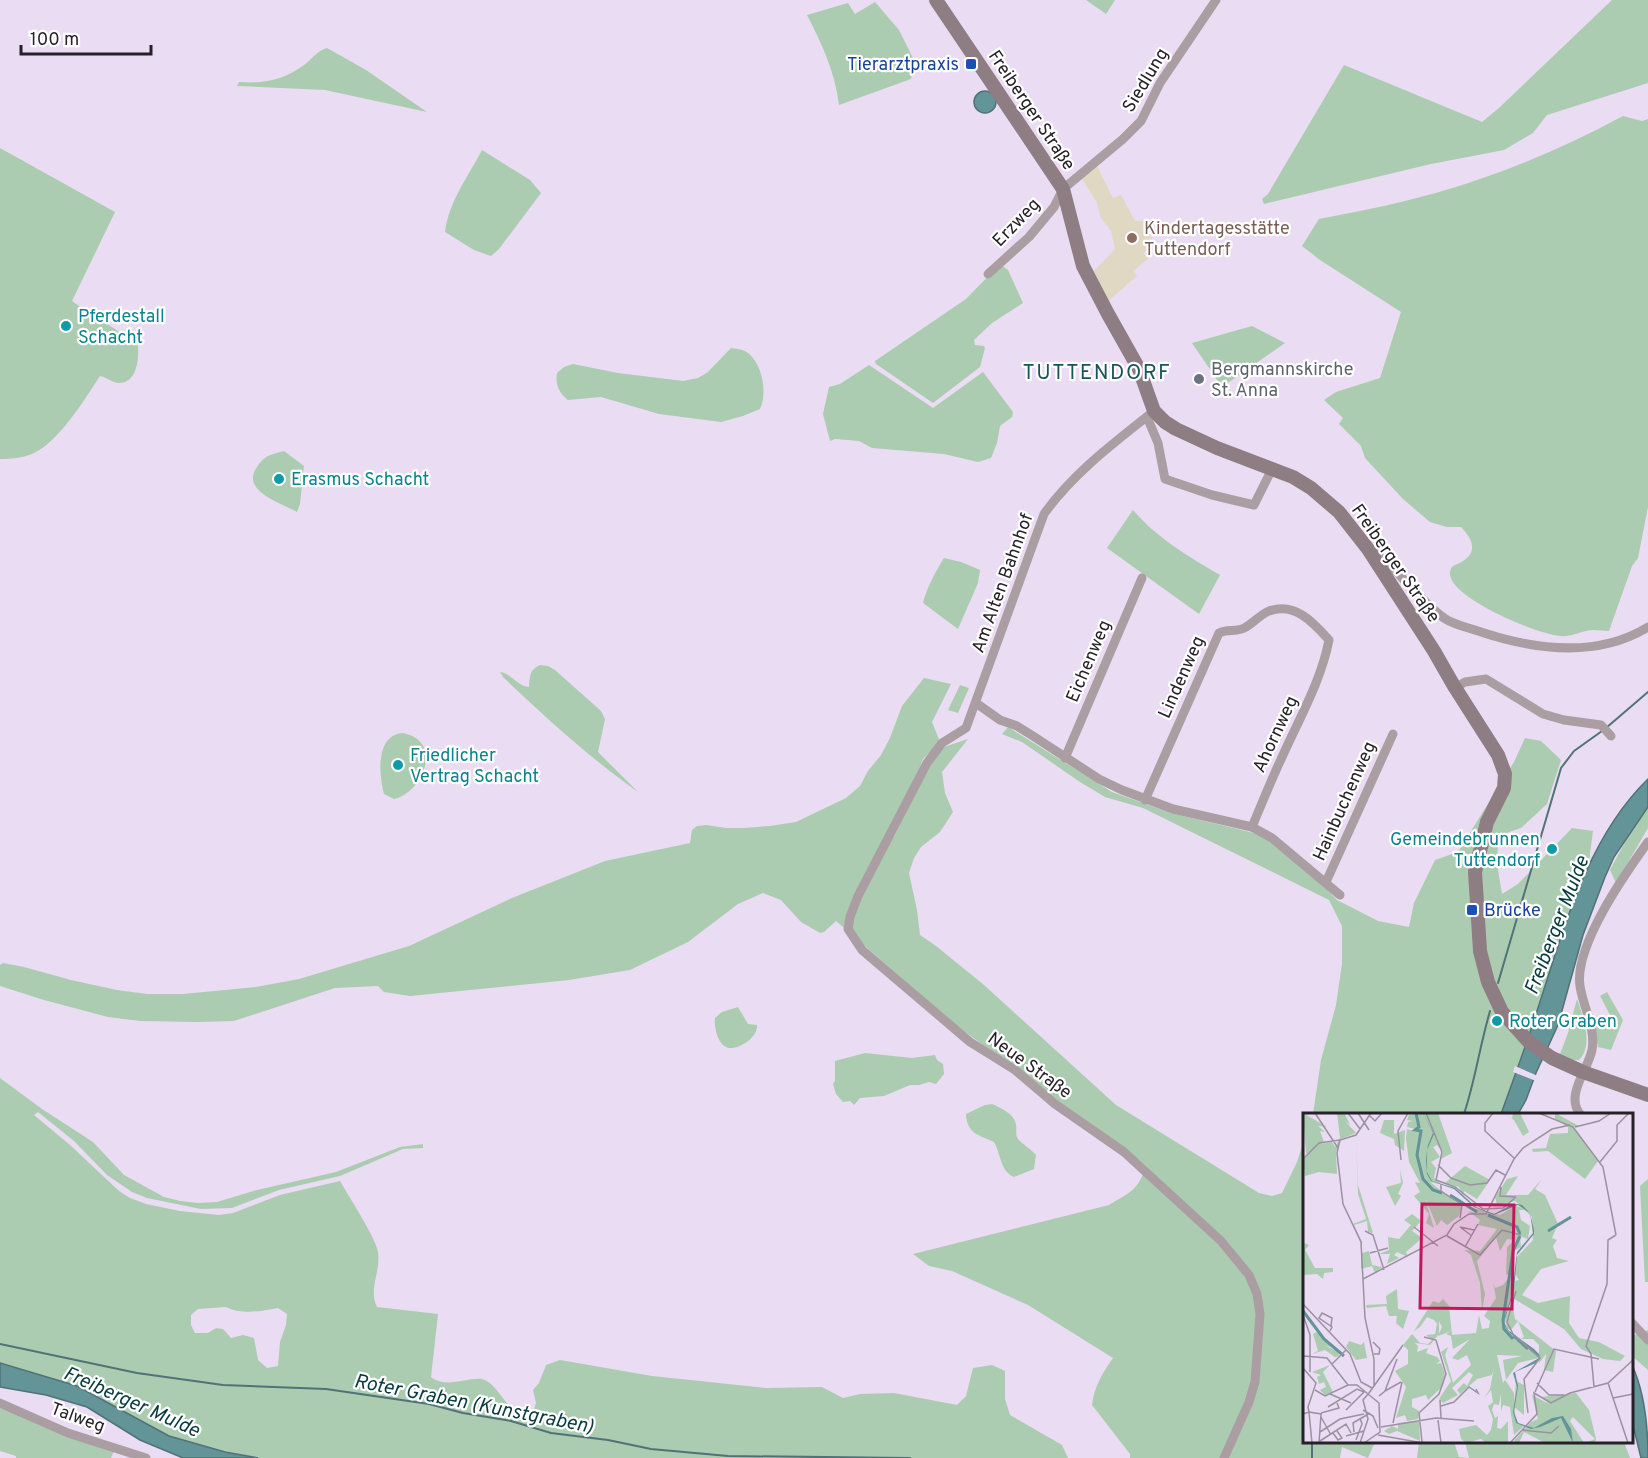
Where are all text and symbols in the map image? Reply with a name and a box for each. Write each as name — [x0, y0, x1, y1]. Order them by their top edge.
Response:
scale bar — [21, 18, 152, 56]
text: 100 m — [30, 29, 79, 52]
street label: Siedlung — [1118, 44, 1174, 117]
street label: Freiberger Straße — [982, 46, 1079, 175]
place label: Tierarztpraxis — [847, 54, 959, 77]
marker: Tierarztpraxis — [964, 57, 978, 71]
street label: Erzweg — [988, 194, 1046, 252]
place label: Kindertagesstätte Tuttendorf — [1144, 218, 1290, 262]
marker: Kindertagesstätte Tuttendorf — [1125, 231, 1139, 245]
place label: Pferdestall Schacht — [78, 306, 165, 350]
marker: Pferdestall Schacht — [59, 319, 73, 333]
place label: Bergmannskirche St. Anna — [1211, 359, 1353, 403]
district label: TUTTENDORF — [1023, 360, 1171, 387]
marker: Bergmannskirche St. Anna — [1192, 372, 1206, 386]
place label: Erasmus Schacht — [291, 469, 429, 492]
marker: Erasmus Schacht — [272, 472, 286, 486]
street label: Freiberger Straße — [1345, 500, 1444, 628]
street label: Am Alten Bahnhof — [967, 511, 1039, 657]
street label: Eichenweg — [1062, 617, 1117, 706]
street label: Lindenweg — [1154, 633, 1211, 722]
street label: Ahornweg — [1249, 692, 1304, 777]
street label: Hainbuchenweg — [1309, 738, 1382, 865]
place label: Friedlicher Vertrag Schacht — [410, 745, 539, 789]
marker: Friedlicher Vertrag Schacht — [391, 758, 405, 772]
place label: Gemeindebrunnen Tuttendorf — [1390, 829, 1540, 873]
marker: Gemeindebrunnen Tuttendorf — [1545, 842, 1559, 856]
water label: Freiberger Mulde — [1520, 852, 1596, 999]
place label: Brücke — [1484, 900, 1541, 923]
marker: Brücke — [1465, 903, 1479, 917]
place label: Roter Graben — [1509, 1011, 1617, 1034]
marker: Roter Graben — [1490, 1014, 1504, 1028]
street label: Neue Straße — [982, 1028, 1076, 1105]
inset map — [1303, 1113, 1633, 1443]
water label: Freiberger Mulde — [59, 1361, 204, 1445]
water label: Roter Graben (Kunstgraben) — [352, 1369, 596, 1441]
street label: Talweg — [47, 1398, 108, 1439]

